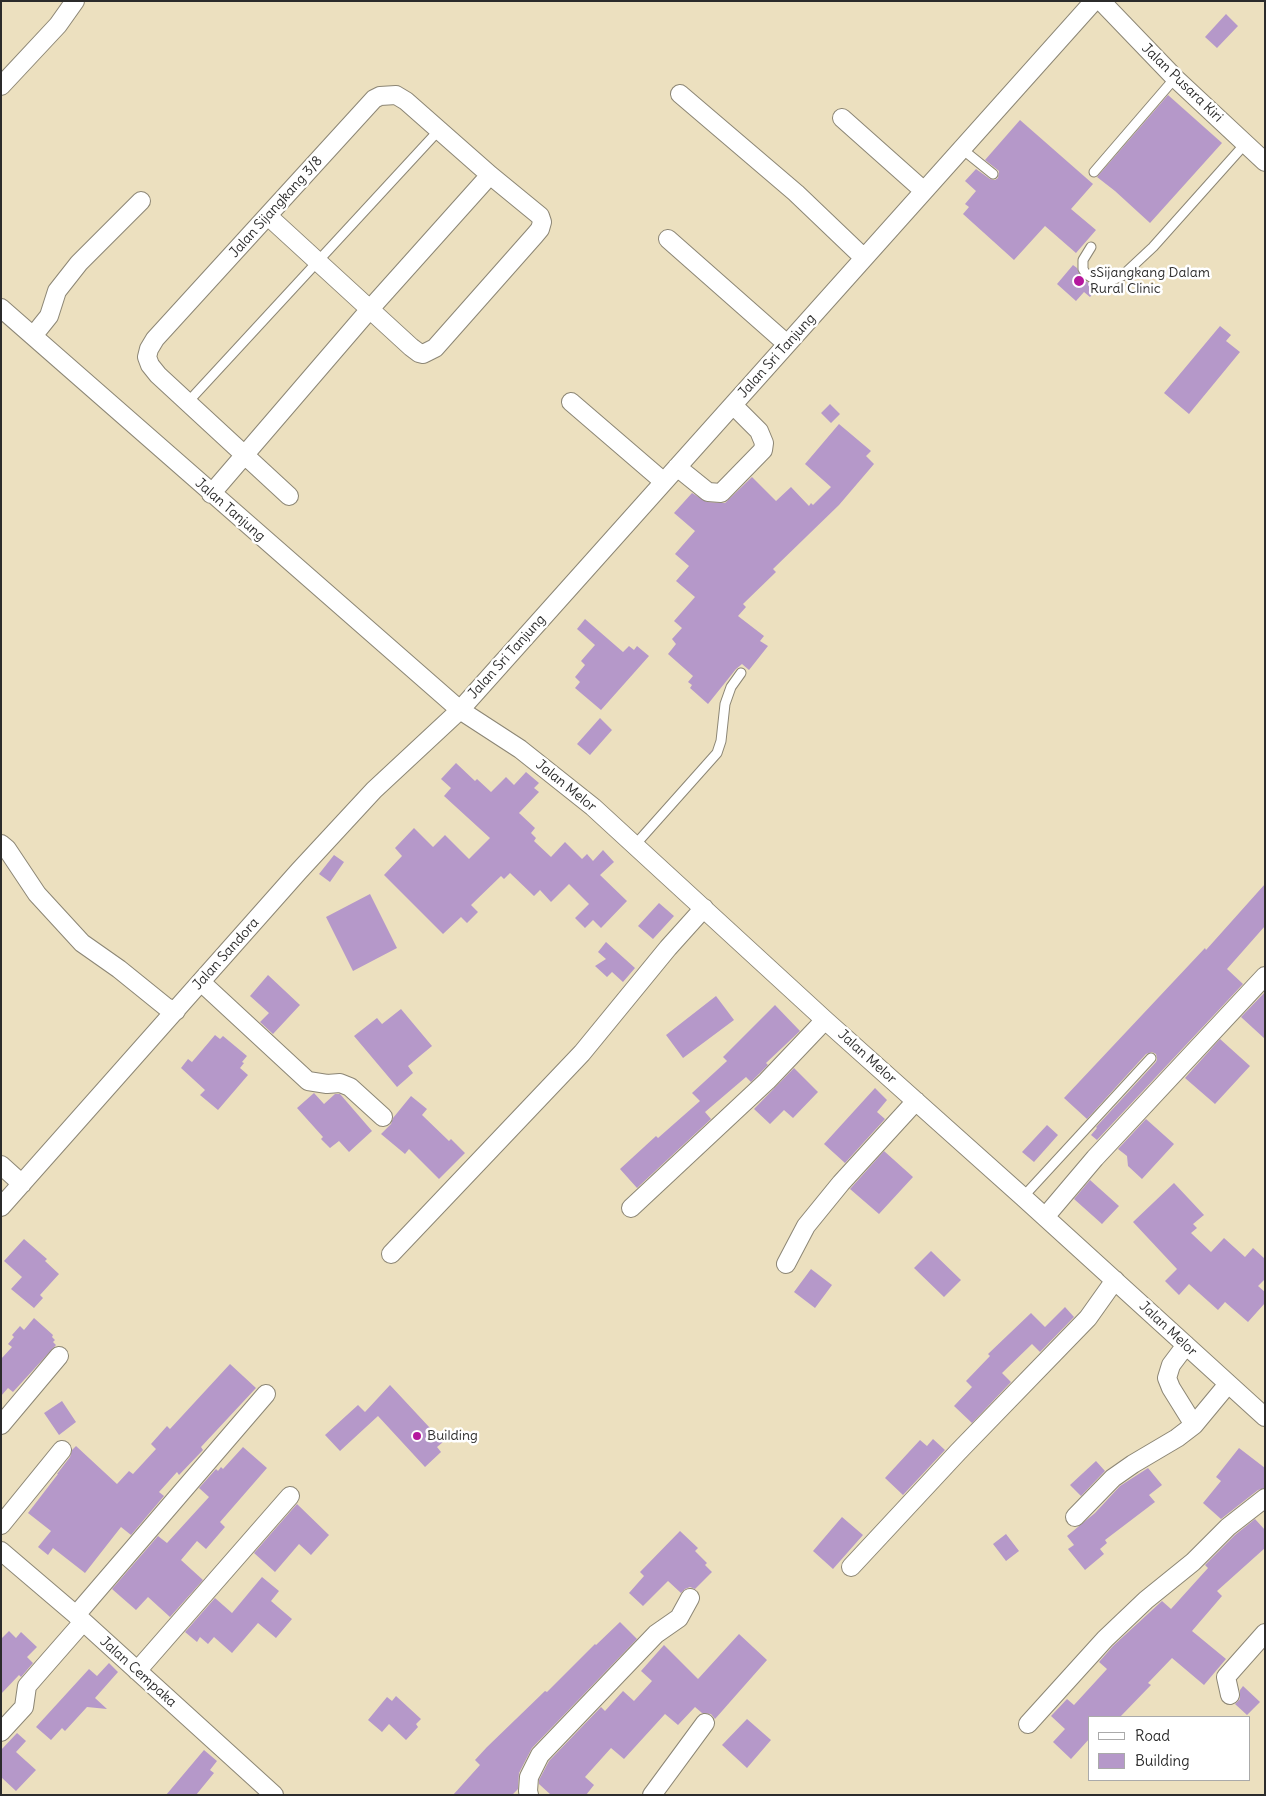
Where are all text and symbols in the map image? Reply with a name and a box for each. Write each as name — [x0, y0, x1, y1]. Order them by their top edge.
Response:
street label: Jalan Pusara Kiri — [1138, 40, 1226, 126]
street label: Jalan Sijangkang 3/8 — [226, 153, 326, 261]
place label: sSijangkang Dalam Rural Clinic — [1090, 265, 1210, 298]
marker: sSijangkang Dalam Rural Clinic — [1072, 274, 1086, 288]
street label: Jalan Sri Tanjung — [735, 310, 819, 402]
street label: Jalan Tanjung — [192, 475, 268, 545]
street label: Jalan Sri Tanjung — [465, 611, 549, 703]
street label: Jalan Melor — [532, 756, 600, 816]
street label: Jalan Sandora — [189, 914, 263, 994]
street label: Jalan Melor — [834, 1026, 900, 1088]
street label: Jalan Melor — [1136, 1298, 1200, 1360]
place label: Building — [427, 1428, 478, 1444]
marker: Building — [411, 1430, 423, 1442]
street label: Jalan Cempaka — [96, 1633, 180, 1711]
legend — [1088, 1716, 1251, 1781]
text: Road — [1135, 1726, 1170, 1745]
text: Building — [1135, 1751, 1190, 1770]

